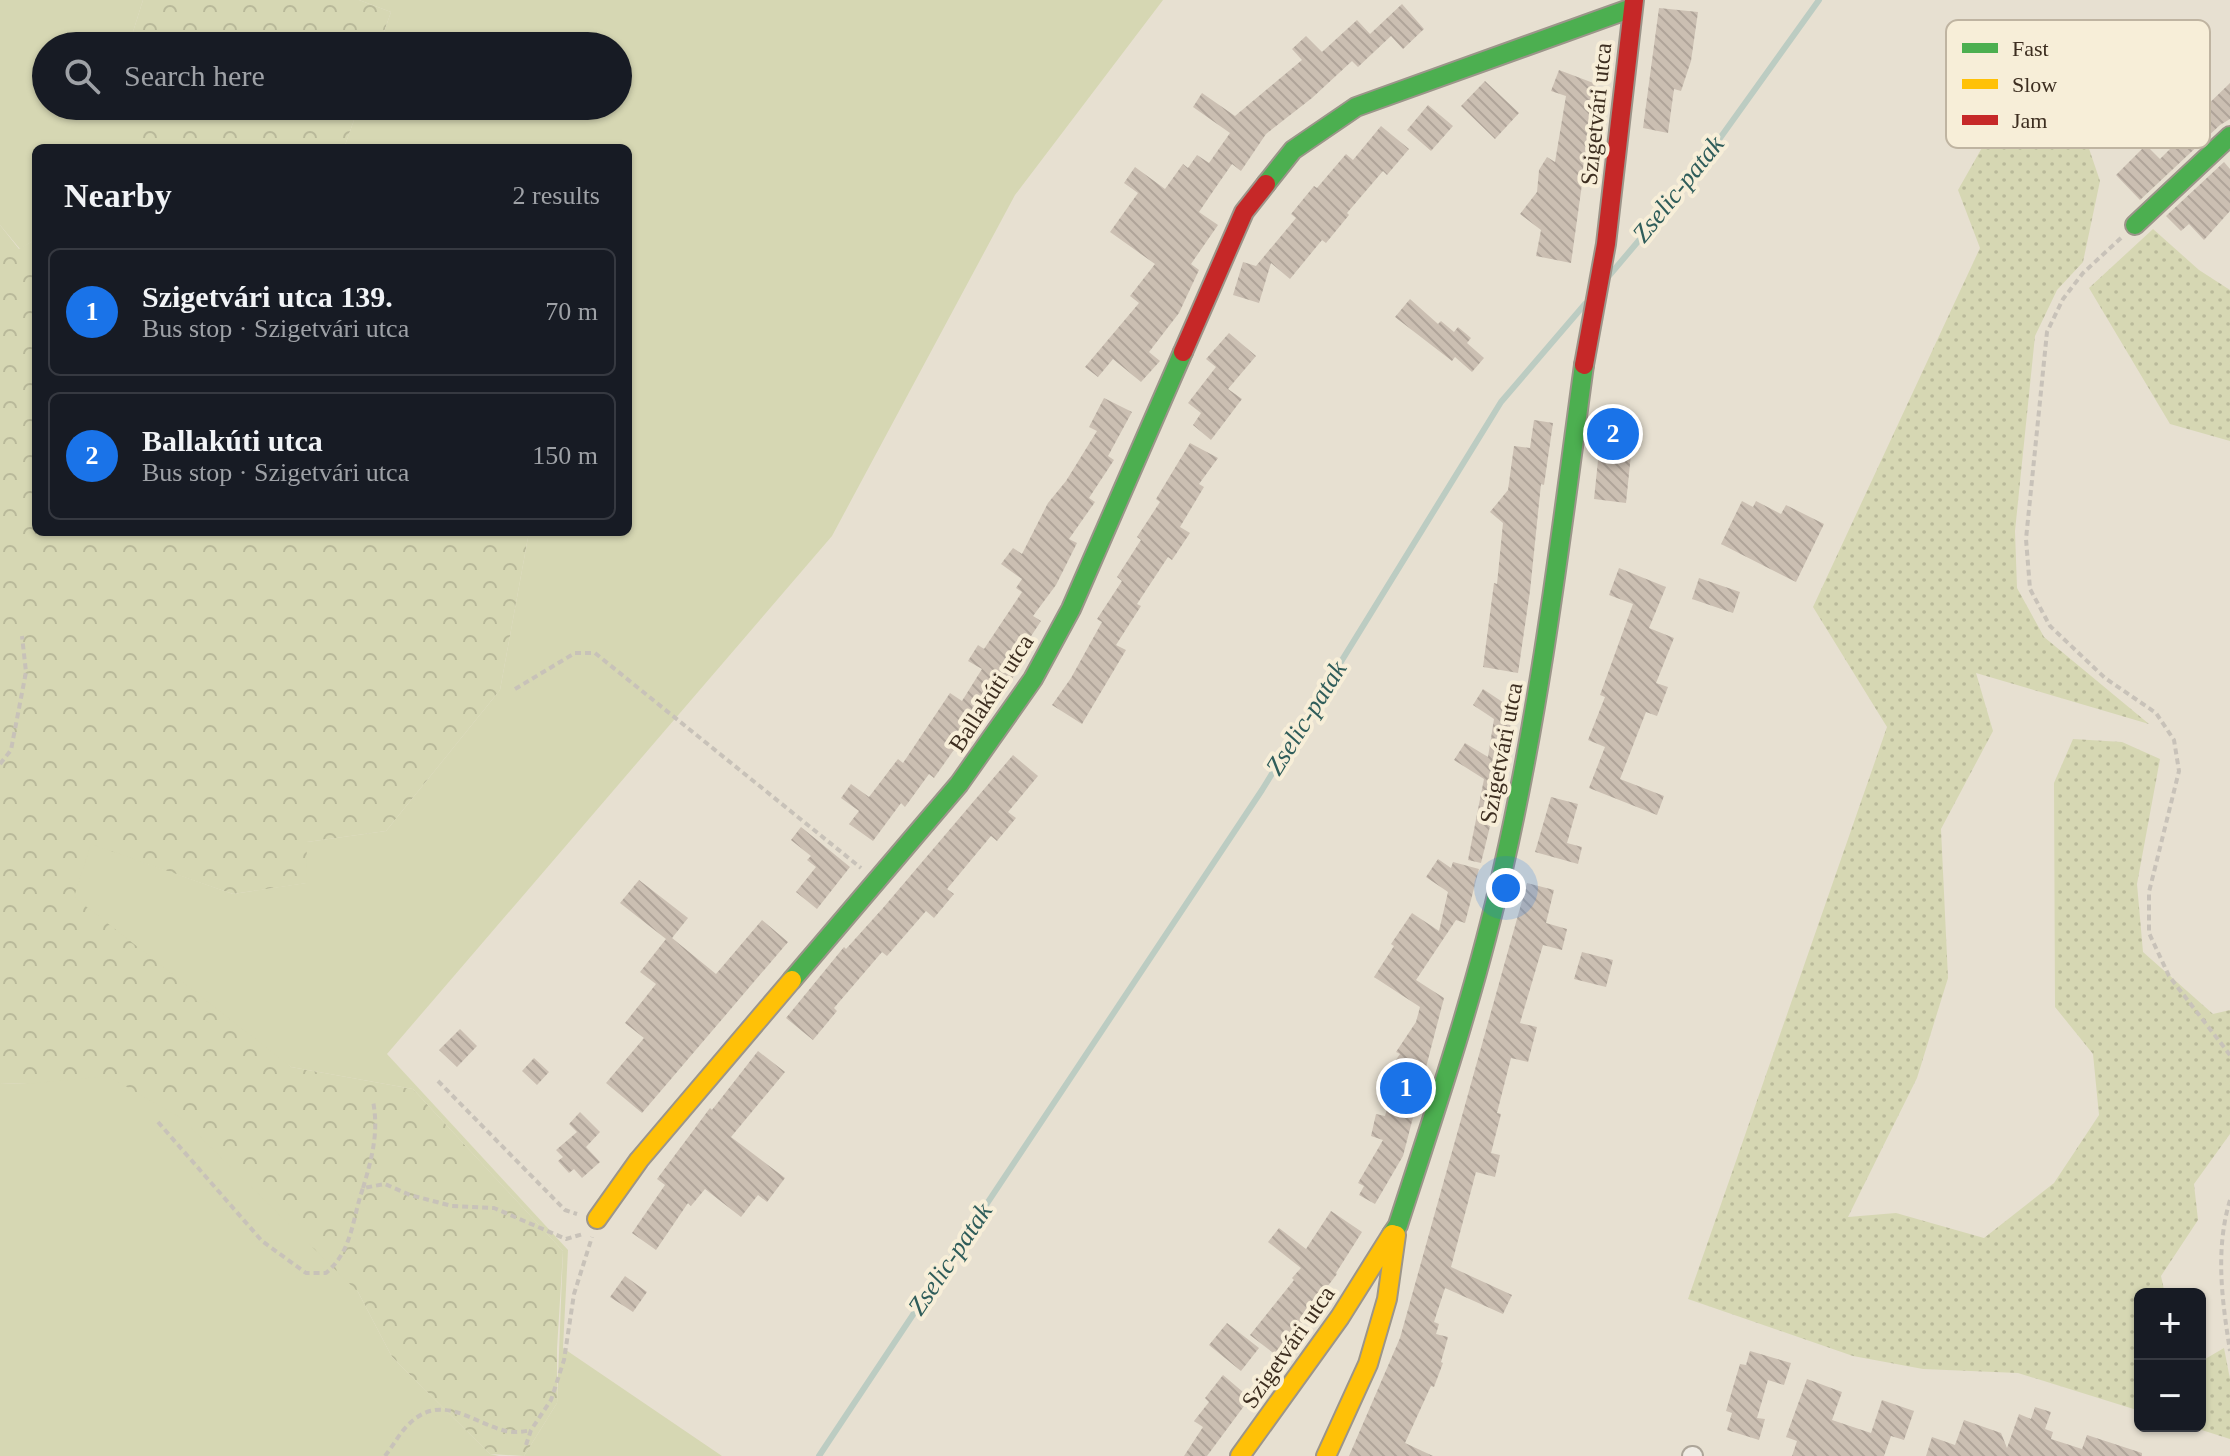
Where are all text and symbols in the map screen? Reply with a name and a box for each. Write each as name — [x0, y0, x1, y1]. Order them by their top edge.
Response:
legend — [1946, 20, 2210, 148]
search box — [32, 32, 632, 120]
text: Fast — [2012, 36, 2049, 61]
street label: Szigetvári utca — [1576, 41, 1616, 187]
icon: search — [60, 54, 104, 98]
text: Search here — [124, 59, 265, 92]
text: Slow — [2012, 72, 2057, 97]
text: Jam — [2012, 108, 2047, 133]
water label: Zselic-patak — [1626, 130, 1730, 248]
text: Nearby — [64, 177, 172, 214]
text: 2 results — [513, 181, 600, 210]
text: Szigetvári utca 139. — [142, 280, 393, 313]
text: 1 — [86, 297, 99, 326]
text: 70 m — [545, 297, 598, 326]
text: Bus stop · Szigetvári utca — [142, 314, 409, 343]
pin: 2 — [1587, 404, 1639, 464]
text: Ballakúti utca — [142, 424, 323, 457]
text: 2 — [86, 441, 99, 470]
text: 150 m — [532, 441, 598, 470]
text: Bus stop · Szigetvári utca — [142, 458, 409, 487]
street label: Ballakúti utca — [944, 629, 1039, 756]
water label: Zselic-patak — [1260, 655, 1353, 780]
street label: Szigetvári utca — [1475, 680, 1527, 826]
your location — [1486, 868, 1526, 908]
pin: 1 — [1380, 1058, 1432, 1118]
water label: Zselic-patak — [902, 1197, 998, 1320]
street label: Szigetvári utca — [1236, 1281, 1340, 1413]
map controls — [2134, 1288, 2206, 1432]
button: + — [2134, 1288, 2206, 1360]
button: − — [2134, 1360, 2206, 1432]

